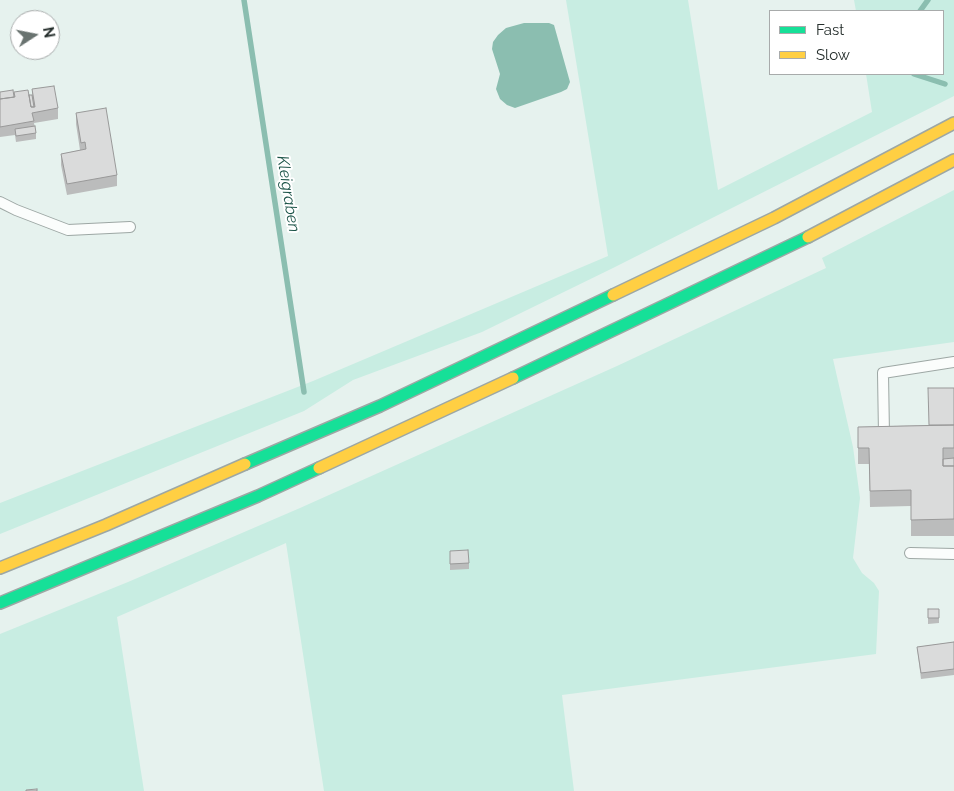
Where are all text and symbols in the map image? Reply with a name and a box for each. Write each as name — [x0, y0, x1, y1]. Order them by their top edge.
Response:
north arrow — [10, 10, 60, 60]
legend — [769, 10, 944, 75]
text: Fast — [816, 21, 844, 39]
text: N — [40, 26, 58, 39]
text: Slow — [816, 46, 850, 64]
water label: Kleigraben — [272, 154, 304, 234]

